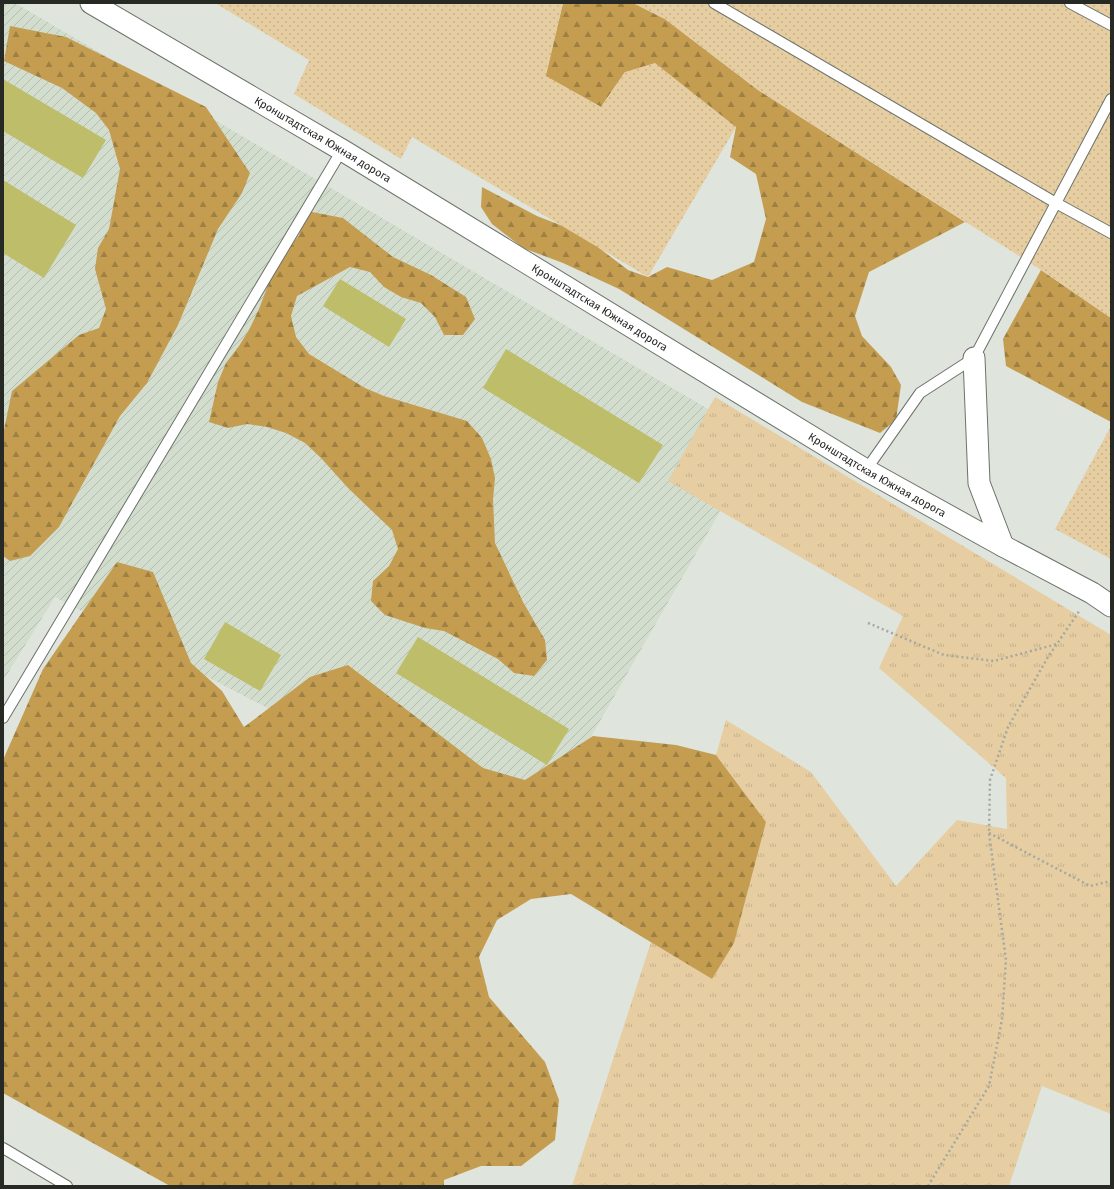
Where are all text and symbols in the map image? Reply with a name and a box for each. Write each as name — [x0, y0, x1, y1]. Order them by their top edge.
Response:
street label: Кронштадтская Южная дорога — [252, 94, 393, 185]
street label: Кронштадтская Южная дорога — [529, 261, 670, 354]
street label: Кронштадтская Южная дорога — [806, 430, 948, 520]

